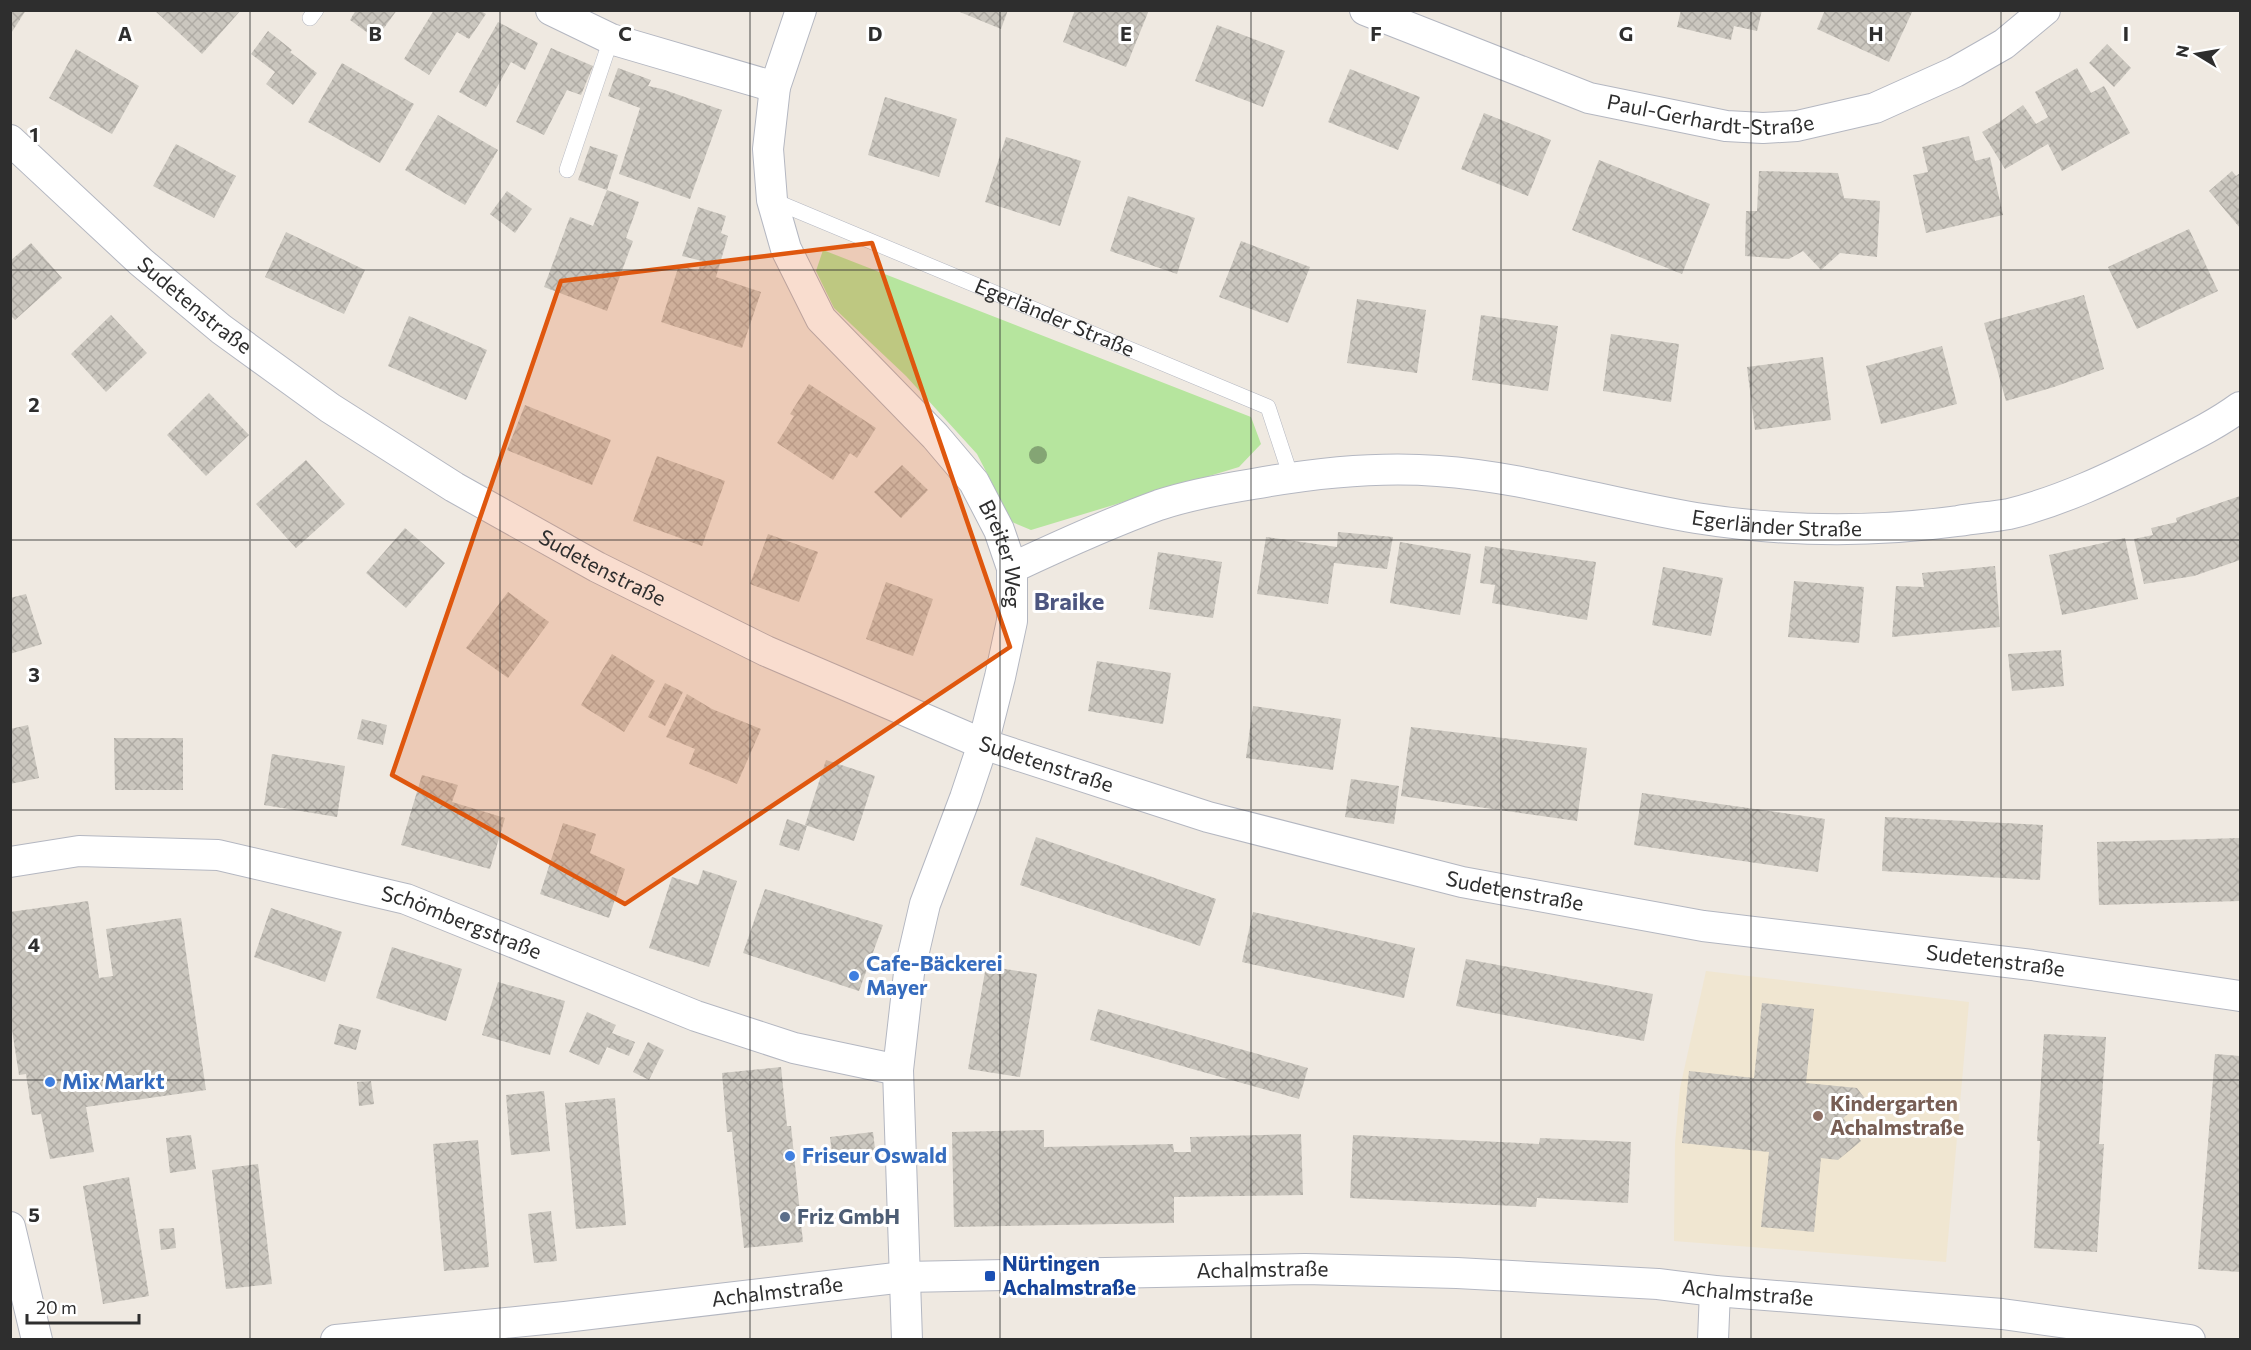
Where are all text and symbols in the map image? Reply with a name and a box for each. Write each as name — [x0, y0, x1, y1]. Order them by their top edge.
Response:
text: A — [118, 21, 132, 45]
text: B — [368, 21, 382, 45]
text: C — [618, 21, 632, 45]
text: D — [868, 21, 882, 45]
text: E — [1120, 21, 1132, 45]
text: F — [1370, 21, 1382, 45]
text: G — [1619, 21, 1633, 45]
text: H — [1869, 21, 1884, 45]
text: I — [2123, 21, 2129, 45]
north arrow — [2167, 24, 2227, 84]
text: N — [2171, 43, 2192, 59]
street label: Paul-Gerhardt-Straße — [1605, 88, 1816, 139]
text: 1 — [29, 122, 39, 146]
street label: Sudetenstraße — [133, 251, 257, 358]
street label: Egerländer Straße — [971, 272, 1139, 361]
text: 2 — [28, 392, 40, 416]
street label: Breiter Weg — [974, 495, 1026, 608]
street label: Egerländer Straße — [1690, 504, 1862, 540]
street label: Sudetenstraße — [535, 523, 670, 610]
district label: Braike — [1034, 586, 1104, 615]
text: 3 — [28, 662, 40, 686]
street label: Sudetenstraße — [976, 730, 1117, 797]
street label: Sudetenstraße — [1443, 864, 1586, 915]
street label: Schömbergstraße — [379, 880, 546, 963]
text: 4 — [28, 932, 40, 956]
street label: Sudetenstraße — [1925, 939, 2067, 981]
place label: Cafe-Bäckerei Mayer — [866, 950, 1003, 999]
marker: Cafe-Bäckerei Mayer — [847, 969, 861, 983]
place label: Mix Markt — [62, 1068, 165, 1093]
marker: Mix Markt — [43, 1075, 57, 1089]
place label: Kindergarten Achalmstraße — [1830, 1090, 1964, 1139]
marker: Kindergarten Achalmstraße — [1811, 1109, 1825, 1123]
place label: Friseur Oswald — [802, 1142, 947, 1167]
marker: Friseur Oswald — [783, 1149, 797, 1163]
text: 5 — [28, 1202, 40, 1226]
place label: Friz GmbH — [797, 1203, 900, 1228]
marker: Friz GmbH — [778, 1210, 792, 1224]
place label: Nürtingen Achalmstraße — [1002, 1250, 1136, 1299]
street label: Achalmstraße — [1196, 1255, 1329, 1282]
marker: Nürtingen Achalmstraße — [983, 1269, 997, 1283]
street label: Achalmstraße — [710, 1270, 844, 1311]
street label: Achalmstraße — [1680, 1273, 1815, 1310]
scale bar — [27, 1287, 140, 1325]
text: 20 m — [36, 1296, 77, 1318]

